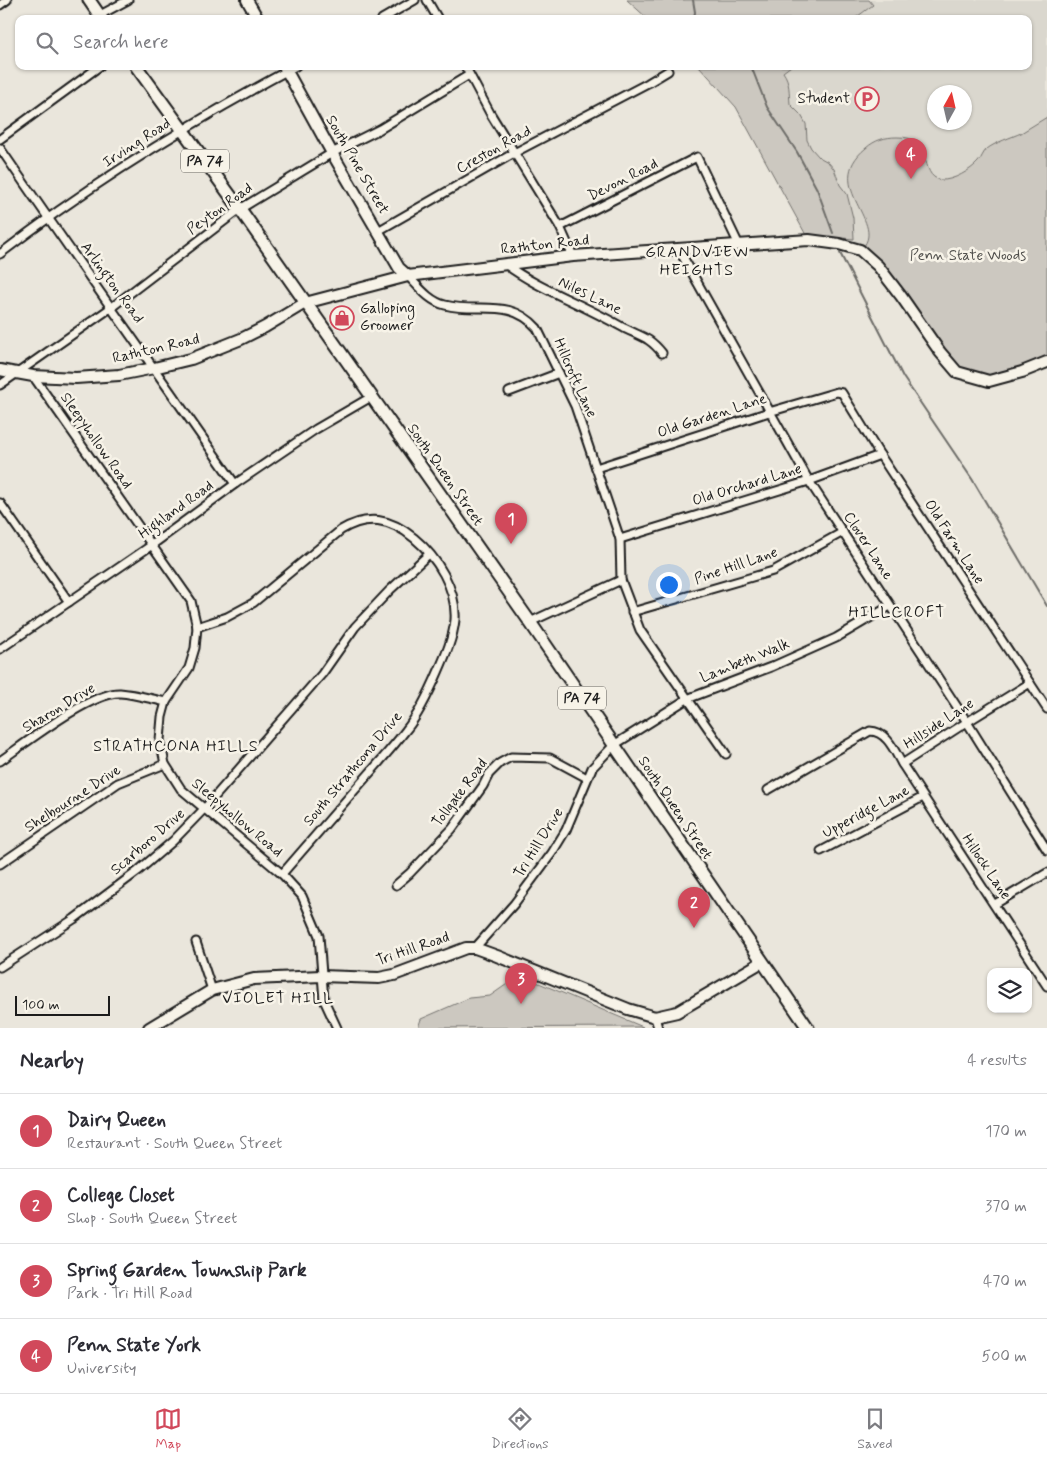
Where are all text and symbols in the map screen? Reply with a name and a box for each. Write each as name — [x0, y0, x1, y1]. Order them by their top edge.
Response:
search box — [15, 15, 1032, 70]
icon: search — [33, 29, 61, 57]
text: Search here — [73, 30, 169, 55]
north arrow — [927, 85, 972, 130]
parking icon: Student — [854, 86, 880, 112]
place label: Student — [798, 89, 850, 109]
street label: South Pine Street — [320, 112, 394, 218]
street label: Irving Road — [99, 114, 175, 172]
street label: Creston Road — [453, 121, 535, 179]
pin: 4 — [895, 138, 927, 179]
road number: PA 74 — [181, 150, 229, 172]
street label: Devon Road — [585, 154, 661, 206]
street label: Peyton Road — [183, 178, 257, 240]
street label: Rathton Road — [500, 230, 590, 260]
street label: Arlington Road — [75, 238, 148, 328]
district label: GRANDVIEW HEIGHTS — [645, 242, 749, 281]
park label: Penn State Woods — [910, 246, 1026, 266]
street label: Niles Lane — [555, 272, 625, 320]
place label: Galloping Groomer — [360, 299, 415, 336]
shop icon: Galloping Groomer — [329, 305, 355, 331]
street label: Rathton Road — [111, 329, 202, 369]
street label: Hillcroft Lane — [549, 335, 602, 421]
street label: Sleepyhollow Road — [55, 389, 137, 493]
street label: Old Garden Lane — [655, 389, 769, 443]
street label: South Queen Street — [402, 420, 488, 530]
street label: Old Orchard Lane — [690, 459, 804, 511]
street label: Highland Road — [134, 476, 218, 545]
street label: Old Farm Lane — [919, 496, 989, 588]
pin: 1 — [495, 503, 527, 544]
street label: Clover Lane — [838, 508, 898, 584]
street label: Pine Hill Lane — [692, 542, 780, 590]
your location — [656, 572, 682, 598]
district label: HILLCROFT — [849, 602, 945, 623]
street label: Lambeth Walk — [697, 634, 793, 688]
street label: Sharon Drive — [19, 678, 99, 738]
road number: PA 74 — [558, 686, 606, 710]
street label: Hillside Lane — [900, 694, 978, 754]
street label: South Strathcona Drive — [299, 707, 407, 831]
district label: STRATHCONA HILLS — [93, 736, 259, 757]
street label: South Queen Street — [633, 752, 717, 864]
street label: Tollgate Road — [428, 755, 492, 831]
street label: Shelbourne Drive — [21, 760, 125, 838]
street label: Sleepyhollow Road — [187, 774, 287, 862]
street label: Upperidge Lane — [819, 781, 913, 844]
street label: Scarboro Drive — [107, 804, 190, 880]
street label: Tri Hill Drive — [509, 804, 569, 882]
street label: Hillock Lane — [957, 830, 1015, 904]
pin: 2 — [678, 887, 710, 928]
street label: Tri Hill Road — [374, 927, 452, 971]
pin: 3 — [505, 963, 537, 1004]
map controls — [987, 968, 1032, 1013]
button: layers — [987, 968, 1032, 1013]
district label: VIOLET HILL — [222, 988, 334, 1009]
scale bar — [15, 993, 110, 1016]
text: 100 m — [22, 996, 60, 1014]
text: Nearby — [20, 1047, 84, 1075]
text: 4 results — [967, 1050, 1027, 1071]
text: Dairy Queen — [67, 1108, 166, 1133]
text: 1 — [32, 1121, 40, 1142]
text: 170 m — [985, 1121, 1027, 1142]
text: Restaurant · South Queen Street — [67, 1133, 282, 1154]
text: College Closet — [67, 1183, 175, 1208]
text: 2 — [32, 1196, 40, 1217]
text: 370 m — [985, 1196, 1027, 1217]
text: Shop · South Queen Street — [67, 1208, 237, 1229]
text: Spring Garden Township Park — [67, 1258, 307, 1283]
text: 3 — [32, 1271, 40, 1292]
text: 470 m — [983, 1271, 1027, 1292]
text: Park · Tri Hill Road — [67, 1283, 192, 1304]
text: Penn State York — [67, 1333, 201, 1358]
text: 4 — [31, 1346, 41, 1367]
text: 500 m — [982, 1346, 1027, 1367]
text: University — [67, 1358, 137, 1379]
tab: Map — [154, 1405, 182, 1453]
tab: Directions — [491, 1405, 549, 1453]
tab: Saved — [857, 1405, 893, 1453]

